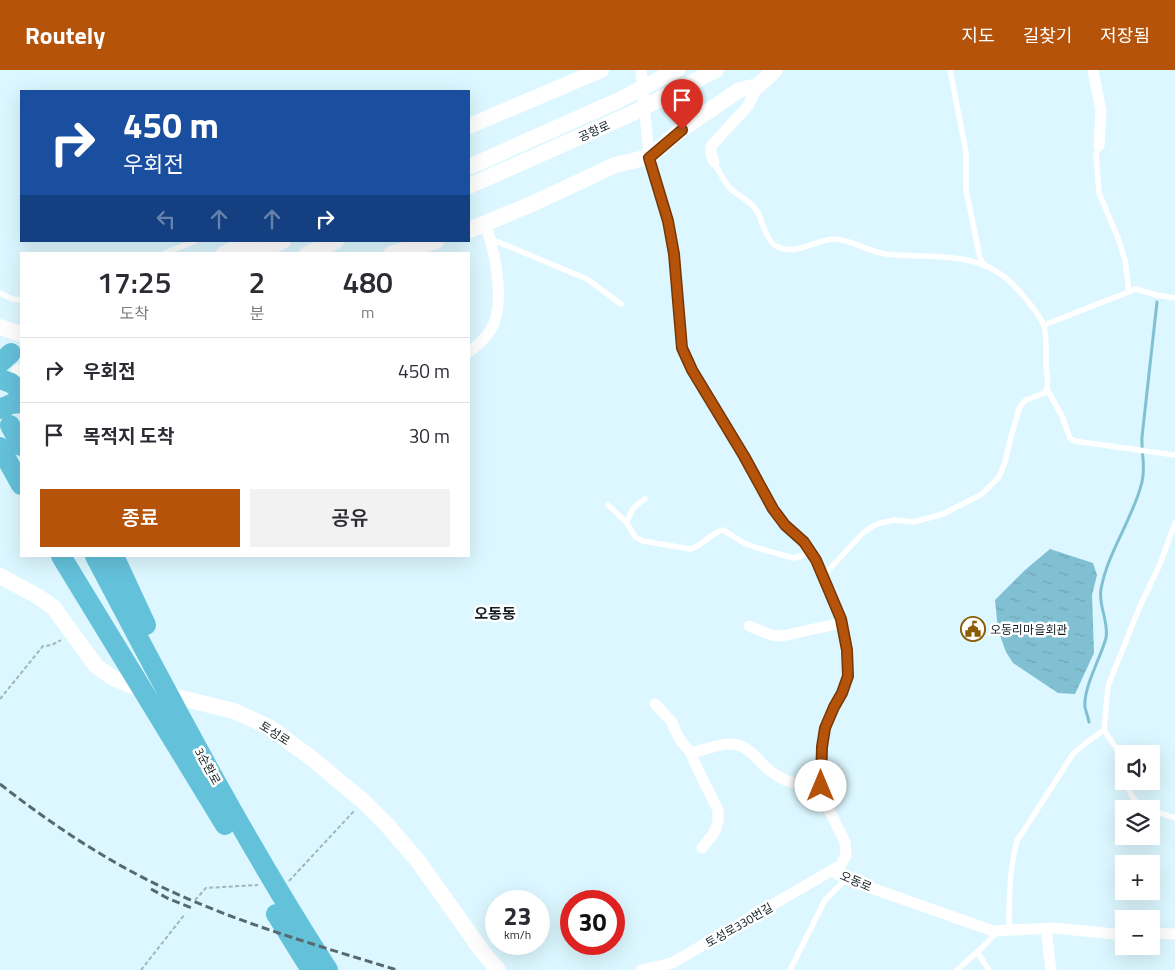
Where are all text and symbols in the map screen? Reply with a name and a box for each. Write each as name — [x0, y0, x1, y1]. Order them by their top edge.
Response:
text: Routely — [25, 17, 105, 53]
text: 지도 — [962, 22, 995, 49]
text: 길찾기 — [1023, 22, 1072, 49]
text: 저장됨 — [1100, 22, 1150, 49]
pin — [661, 79, 703, 130]
icon: arrive — [668, 86, 696, 114]
text: 450 m — [123, 98, 219, 152]
icon: right — [40, 110, 105, 175]
street label: 공항로 — [575, 116, 613, 146]
text: 우회전 — [123, 147, 184, 181]
icon: left — [152, 205, 180, 233]
icon: ahead — [205, 205, 233, 233]
icon: ahead — [258, 205, 286, 233]
icon: right — [311, 205, 339, 233]
text: 17:25 — [97, 259, 171, 305]
text: 2 — [249, 259, 265, 305]
text: 480 — [342, 259, 393, 305]
text: m — [361, 300, 374, 324]
text: 도착 — [120, 301, 149, 325]
text: 분 — [250, 301, 264, 325]
icon: right — [40, 356, 68, 384]
text: 우회전 — [83, 356, 135, 385]
text: 450 m — [398, 356, 450, 385]
icon: arrive — [40, 421, 68, 449]
text: 목적지 도착 — [83, 421, 175, 450]
text: 30 m — [409, 421, 450, 450]
button: 종료 — [40, 489, 240, 547]
button: 공유 — [250, 489, 450, 547]
district label: 오동동 — [474, 602, 516, 625]
public building icon: 오동리마을회관 — [960, 616, 986, 642]
place label: 오동리마을회관 — [990, 620, 1067, 639]
street label: 토성로 — [256, 716, 294, 750]
street label: 3순환로 — [190, 744, 226, 788]
map controls — [1115, 745, 1160, 955]
button: sound — [1115, 745, 1160, 790]
position arrow — [794, 759, 846, 811]
button: layers — [1115, 800, 1160, 845]
button: + — [1115, 855, 1160, 900]
street label: 오동로 — [837, 866, 875, 896]
speed limit sign: 30 — [560, 890, 625, 955]
text: 23 — [503, 897, 532, 935]
street label: 토성로330번길 — [702, 898, 776, 952]
button: − — [1115, 910, 1160, 955]
text: km/h — [504, 925, 531, 944]

